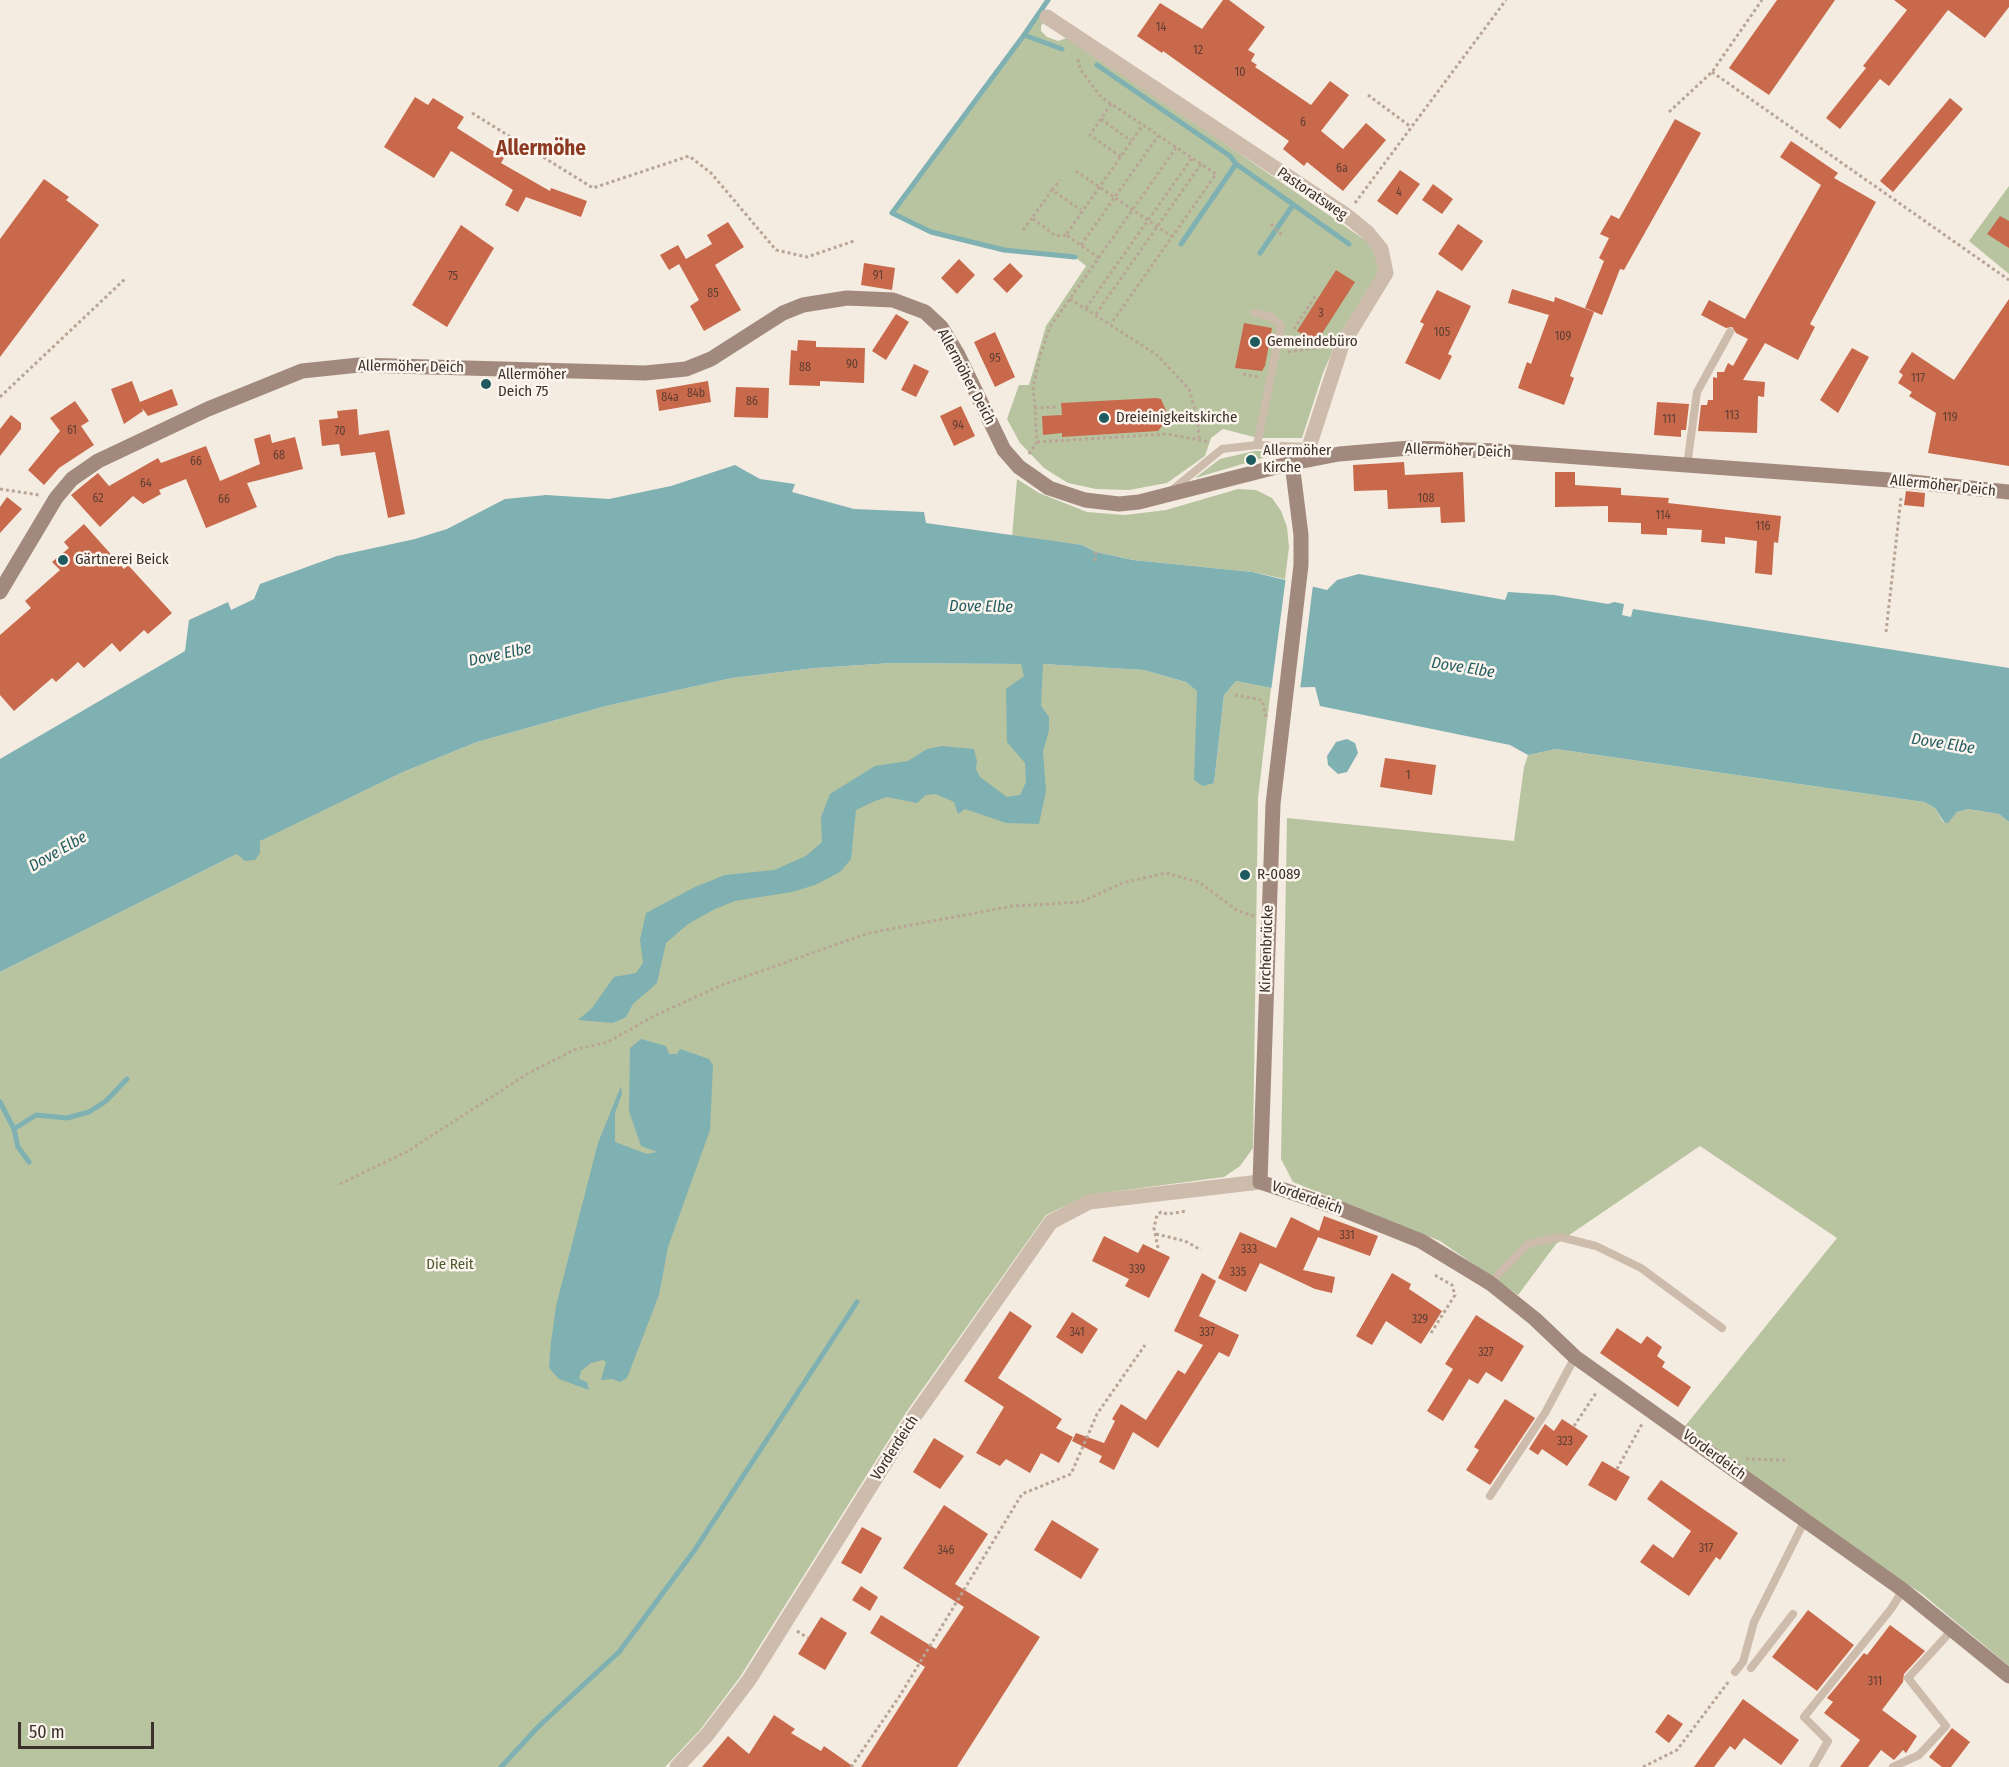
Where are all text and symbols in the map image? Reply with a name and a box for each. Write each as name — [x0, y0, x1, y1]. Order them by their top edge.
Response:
house number: 14 — [1156, 21, 1166, 35]
house number: 12 — [1193, 44, 1203, 58]
house number: 10 — [1235, 66, 1245, 80]
house number: 6 — [1300, 116, 1306, 130]
district label: Allermöhe — [496, 136, 586, 162]
house number: 6a — [1336, 162, 1348, 176]
street label: Pastoratsweg — [1273, 164, 1351, 224]
house number: 4 — [1396, 186, 1402, 200]
house number: 91 — [873, 269, 883, 283]
house number: 75 — [448, 270, 458, 284]
house number: 85 — [707, 287, 719, 301]
house number: 3 — [1318, 307, 1324, 321]
street label: Allermöher Deich — [933, 326, 999, 428]
house number: 105 — [1434, 326, 1450, 340]
house number: 109 — [1555, 330, 1571, 344]
place label: Gemeindebüro — [1267, 333, 1358, 351]
marker: Gemeindebüro — [1248, 335, 1262, 349]
house number: 95 — [989, 352, 1001, 366]
street label: Allermöher Deich — [358, 357, 464, 377]
house number: 90 — [846, 358, 858, 372]
house number: 88 — [799, 361, 811, 375]
place label: Allermöher Deich 75 — [498, 366, 566, 401]
house number: 117 — [1911, 372, 1925, 386]
marker: Allermöher Deich 75 — [479, 377, 493, 391]
house number: 84b — [687, 387, 705, 401]
house number: 84a — [661, 391, 679, 405]
house number: 86 — [746, 395, 758, 409]
place label: Dreieinigkeitskirche — [1116, 409, 1237, 427]
house number: 113 — [1725, 409, 1739, 423]
marker: Dreieinigkeitskirche — [1097, 411, 1111, 425]
house number: 119 — [1942, 411, 1958, 425]
house number: 111 — [1662, 413, 1676, 427]
house number: 94 — [952, 419, 964, 433]
house number: 61 — [67, 424, 77, 438]
house number: 70 — [335, 425, 345, 439]
street label: Allermöher Deich — [1405, 440, 1511, 462]
place label: Allermöher Kirche — [1263, 442, 1331, 477]
house number: 68 — [273, 449, 285, 463]
marker: Allermöher Kirche — [1244, 453, 1258, 467]
house number: 66 — [190, 455, 202, 469]
street label: Allermöher Deich — [1889, 472, 1997, 500]
house number: 64 — [140, 477, 152, 491]
house number: 62 — [92, 492, 104, 506]
house number: 108 — [1418, 492, 1434, 506]
house number: 66 — [218, 493, 230, 507]
house number: 114 — [1656, 509, 1670, 523]
house number: 116 — [1755, 520, 1771, 534]
place label: Gärtnerei Beick — [75, 551, 169, 569]
marker: Gärtnerei Beick — [56, 553, 70, 567]
water label: Dove Elbe — [949, 597, 1013, 617]
water label: Dove Elbe — [467, 639, 533, 671]
water label: Dove Elbe — [1430, 654, 1496, 682]
water label: Dove Elbe — [1910, 730, 1976, 758]
house number: 1 — [1406, 769, 1410, 783]
water label: Dove Elbe — [26, 828, 90, 876]
place label: R-0089 — [1257, 866, 1301, 884]
marker: R-0089 — [1238, 868, 1252, 882]
street label: Kirchenbrücke — [1256, 905, 1278, 993]
street label: Vorderdeich — [1269, 1177, 1345, 1219]
house number: 331 — [1339, 1229, 1355, 1243]
house number: 333 — [1241, 1243, 1257, 1257]
park label: Die Reit — [426, 1256, 474, 1274]
house number: 339 — [1129, 1263, 1145, 1277]
house number: 335 — [1230, 1266, 1246, 1280]
house number: 329 — [1412, 1313, 1428, 1327]
house number: 341 — [1069, 1326, 1085, 1340]
house number: 337 — [1199, 1326, 1215, 1340]
house number: 327 — [1478, 1346, 1494, 1360]
street label: Vorderdeich — [867, 1412, 923, 1484]
street label: Vorderdeich — [1679, 1426, 1749, 1484]
house number: 323 — [1557, 1435, 1573, 1449]
house number: 317 — [1699, 1542, 1713, 1556]
house number: 346 — [937, 1544, 955, 1558]
house number: 311 — [1868, 1675, 1882, 1689]
scale bar — [21, 1710, 158, 1748]
text: 50 m — [29, 1721, 65, 1743]

